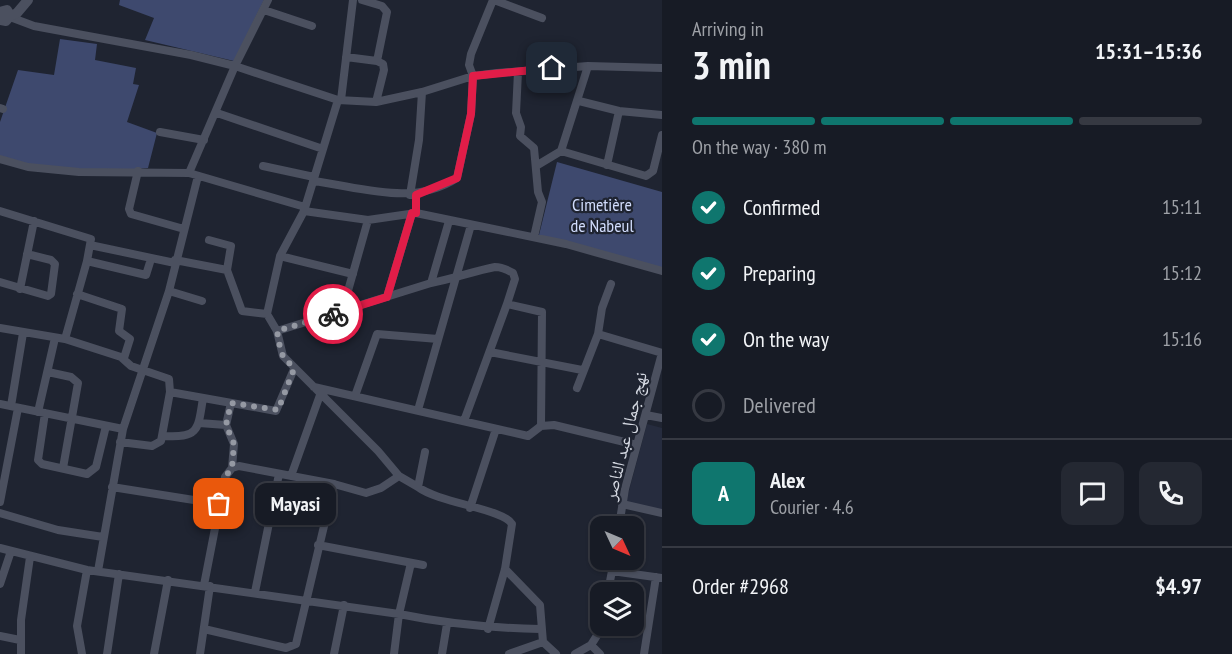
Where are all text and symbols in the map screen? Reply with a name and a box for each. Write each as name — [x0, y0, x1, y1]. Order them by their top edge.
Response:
text: Arriving in — [692, 16, 764, 42]
text: 15:31–15:36 — [1095, 37, 1202, 65]
text: 3 min — [692, 39, 771, 90]
pin — [526, 42, 577, 93]
icon: home — [535, 51, 568, 84]
text: On the way · 380 m — [692, 134, 827, 160]
icon: check — [692, 191, 725, 224]
park label: Cimetière de Nabeul — [570, 193, 634, 237]
text: Confirmed — [743, 193, 820, 221]
text: 15:11 — [1162, 194, 1202, 220]
icon: check — [692, 257, 725, 290]
text: Preparing — [743, 259, 816, 287]
text: 15:12 — [1162, 260, 1202, 286]
courier — [303, 284, 363, 344]
icon: bike — [317, 298, 350, 331]
icon: check — [692, 323, 725, 356]
text: On the way — [743, 325, 829, 353]
text: 15:16 — [1162, 326, 1202, 352]
street label: نهج جمال عبد الناصر — [598, 369, 653, 504]
text: Delivered — [743, 391, 816, 419]
button: chat — [1061, 462, 1124, 525]
button: phone — [1139, 462, 1202, 525]
text: Alex — [770, 466, 805, 494]
pin — [193, 478, 244, 529]
text: A — [718, 479, 729, 507]
callout: Mayasi — [255, 483, 336, 525]
icon: bag — [202, 487, 235, 520]
text: Mayasi — [271, 491, 320, 517]
text: Courier · 4.6 — [770, 494, 854, 520]
north arrow — [590, 516, 644, 570]
map controls — [590, 516, 644, 636]
text: Order #2968 — [692, 572, 789, 600]
text: $4.97 — [1155, 572, 1202, 600]
button: layers — [590, 582, 644, 636]

